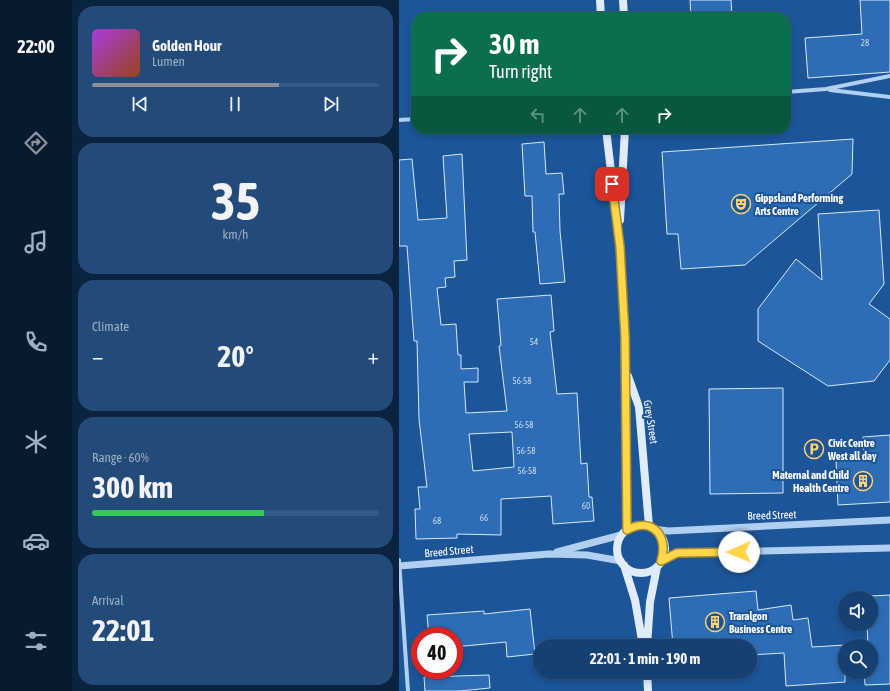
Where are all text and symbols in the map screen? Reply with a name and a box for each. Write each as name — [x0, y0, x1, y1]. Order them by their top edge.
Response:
icon: right — [423, 28, 475, 80]
text: 30 m — [489, 28, 539, 60]
text: 22:00 — [17, 36, 55, 57]
text: Golden Hour — [152, 37, 222, 54]
house number: 28 — [861, 38, 869, 48]
text: Lumen — [152, 54, 185, 69]
text: Turn right — [489, 61, 552, 82]
icon: previous — [129, 93, 151, 115]
icon: pause — [224, 93, 246, 115]
icon: next — [320, 93, 342, 115]
icon: left — [527, 104, 549, 126]
icon: ahead — [569, 104, 591, 126]
icon: ahead — [611, 104, 633, 126]
icon: right — [653, 104, 675, 126]
icon: directions — [22, 129, 50, 157]
pin — [595, 167, 629, 201]
text: 35 — [211, 171, 260, 231]
icon: arrive — [601, 173, 623, 195]
place label: Gippsland Performing Arts Centre — [754, 192, 843, 217]
theatre icon: Gippsland Performing Arts Centre — [730, 193, 752, 215]
text: km/h — [223, 227, 248, 242]
icon: music — [22, 228, 50, 256]
text: Climate — [92, 319, 129, 334]
icon: phone — [22, 328, 50, 356]
house number: 54 — [530, 337, 538, 347]
text: 20° — [217, 339, 254, 373]
text: − — [92, 343, 103, 369]
text: + — [368, 343, 379, 369]
house number: 56-58 — [512, 376, 532, 386]
street label: Grey Street — [642, 399, 660, 445]
house number: 56-58 — [514, 420, 534, 430]
icon: climate — [22, 428, 50, 456]
place label: Civic Centre West all day — [827, 437, 877, 462]
parking icon: Civic Centre West all day — [803, 438, 825, 460]
house number: 56-58 — [516, 446, 536, 456]
text: Range · 60% — [92, 450, 149, 465]
house number: 56-58 — [517, 466, 537, 476]
place label: Maternal and Child Health Centre — [772, 469, 849, 494]
text: 300 km — [92, 470, 173, 504]
building icon: Maternal and Child Health Centre — [852, 470, 874, 492]
house number: 60 — [582, 501, 590, 511]
street label: Breed Street — [747, 508, 797, 522]
house number: 66 — [480, 513, 488, 523]
house number: 68 — [433, 516, 441, 526]
icon: car — [22, 527, 50, 555]
position arrow — [718, 531, 760, 573]
street label: Breed Street — [424, 543, 474, 559]
map controls — [838, 591, 878, 679]
button: sound — [838, 591, 878, 631]
text: Arrival — [92, 593, 124, 608]
place label: Traralgon Business Centre — [729, 610, 792, 635]
building icon: Traralgon Business Centre — [704, 611, 726, 633]
text: 22:01 — [92, 613, 154, 647]
icon: filters — [22, 627, 50, 655]
speed limit sign: 40 — [411, 627, 463, 679]
button: search — [838, 639, 878, 679]
text: 22:01 · 1 min · 190 m — [590, 650, 700, 667]

